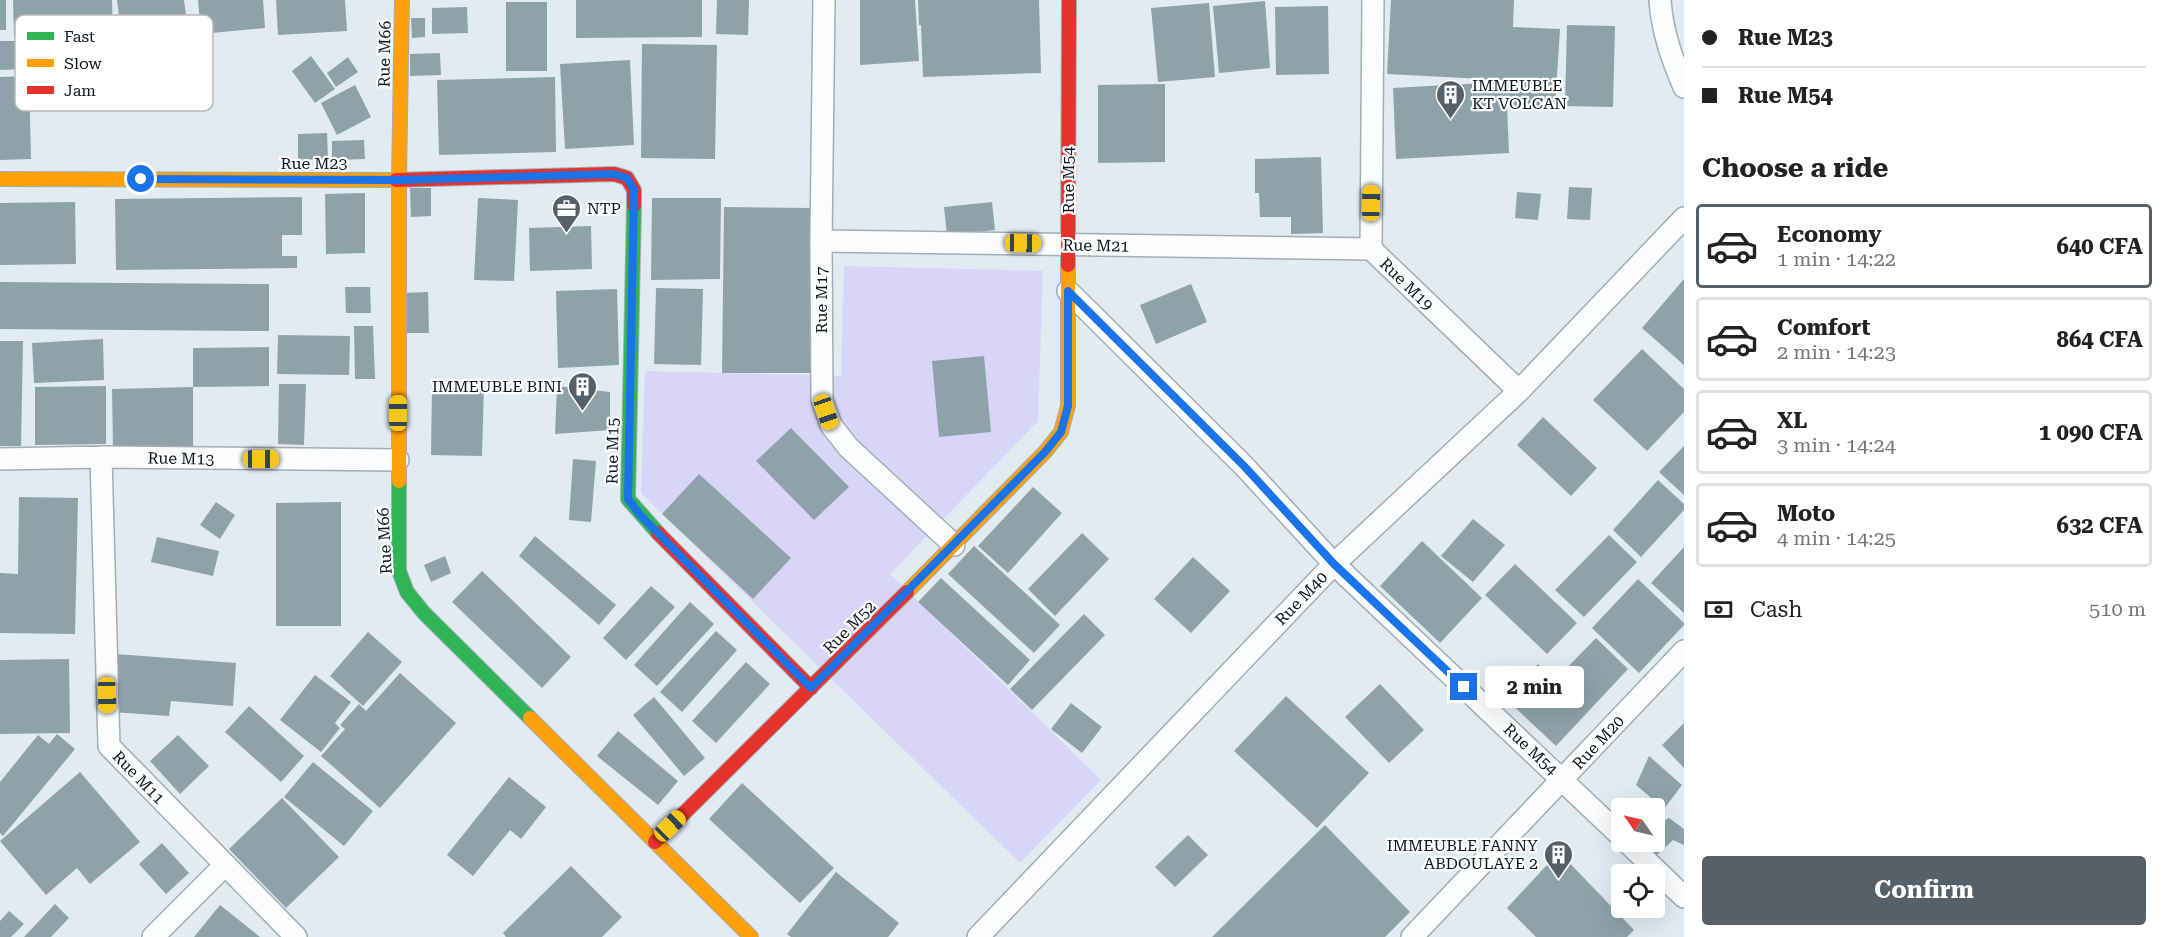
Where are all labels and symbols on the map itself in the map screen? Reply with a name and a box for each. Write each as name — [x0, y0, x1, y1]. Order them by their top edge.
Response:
legend — [15, 15, 213, 111]
street label: Rue M66 — [374, 20, 395, 88]
text: Fast — [64, 27, 95, 46]
text: Slow — [64, 54, 102, 73]
place label: IMMEUBLE KT VOLCAN — [1472, 76, 1567, 113]
building icon: IMMEUBLE KT VOLCAN — [1435, 78, 1467, 120]
text: Jam — [64, 81, 96, 100]
street label: Rue M54 — [1059, 147, 1078, 213]
street label: Rue M23 — [281, 154, 347, 173]
route start — [127, 165, 154, 192]
car — [1362, 185, 1380, 221]
office icon: NTP — [550, 192, 582, 234]
place label: NTP — [587, 199, 621, 218]
car — [1005, 234, 1041, 252]
street label: Rue M21 — [1062, 235, 1130, 256]
street label: Rue M19 — [1376, 254, 1437, 314]
street label: Rue M17 — [812, 267, 831, 333]
building icon: IMMEUBLE BINI — [567, 370, 599, 412]
place label: IMMEUBLE BINI — [432, 377, 562, 396]
car — [812, 392, 840, 432]
car — [389, 395, 407, 431]
street label: Rue M15 — [602, 417, 623, 485]
street label: Rue M13 — [147, 448, 215, 469]
car — [243, 450, 279, 468]
street label: Rue M66 — [373, 507, 396, 575]
street label: Rue M40 — [1271, 568, 1331, 629]
street label: Rue M52 — [819, 597, 880, 658]
callout: 2 min — [1485, 666, 1584, 708]
route end — [1450, 673, 1477, 700]
car — [98, 677, 116, 713]
street label: Rue M20 — [1569, 711, 1628, 773]
street label: Rue M54 — [1500, 720, 1562, 779]
street label: Rue M11 — [109, 747, 169, 808]
north arrow — [1611, 798, 1665, 852]
car — [651, 807, 689, 845]
place label: IMMEUBLE FANNY ABDOULAYE 2 — [1387, 836, 1538, 873]
building icon: IMMEUBLE FANNY ABDOULAYE 2 — [1543, 838, 1575, 880]

